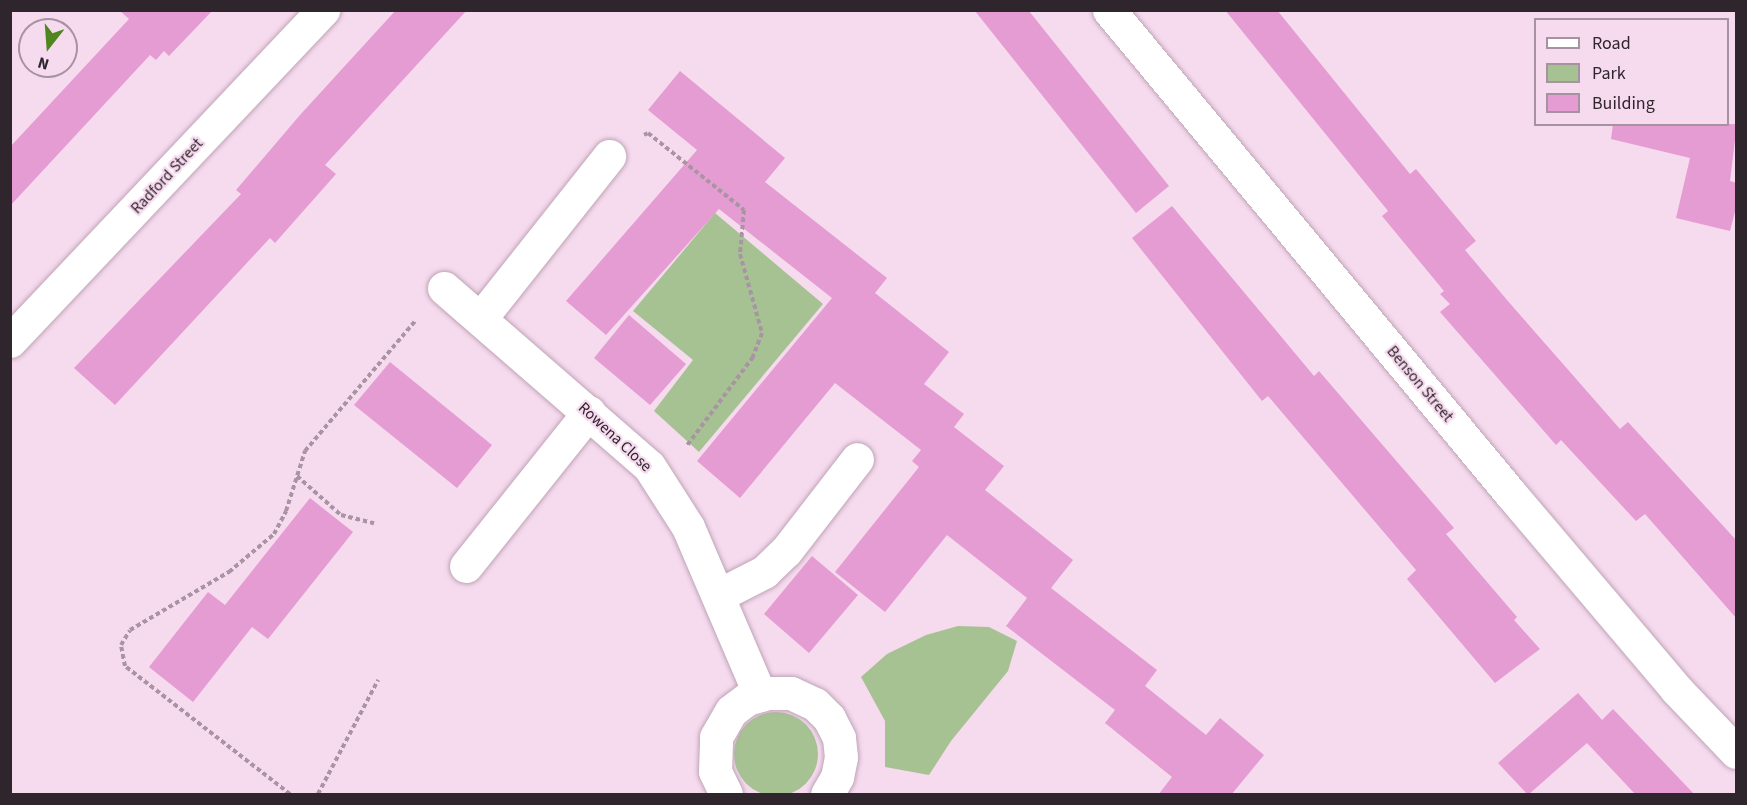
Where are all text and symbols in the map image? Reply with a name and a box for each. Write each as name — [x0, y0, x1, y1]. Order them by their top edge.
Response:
north arrow — [18, 18, 78, 78]
legend — [1534, 18, 1729, 126]
text: Road — [1592, 31, 1631, 56]
text: N — [35, 51, 52, 75]
text: Park — [1592, 61, 1626, 86]
text: Building — [1592, 91, 1655, 116]
street label: Radford Street — [127, 134, 207, 218]
street label: Benson Street — [1383, 342, 1457, 426]
street label: Rowena Close — [574, 398, 656, 476]

